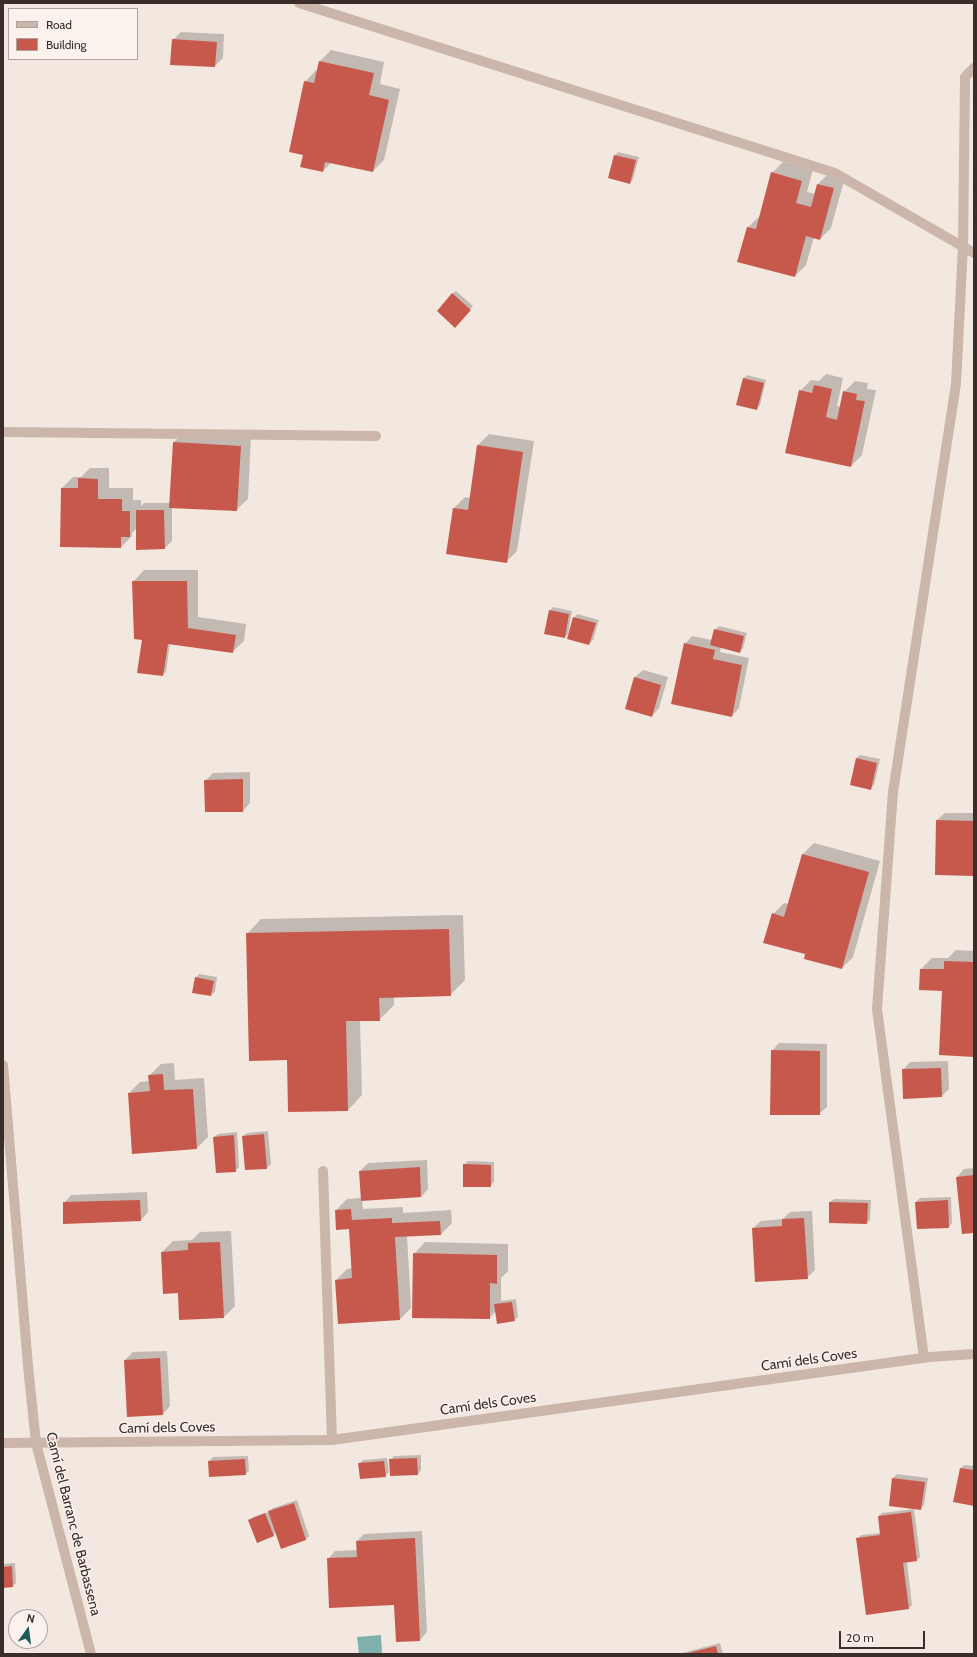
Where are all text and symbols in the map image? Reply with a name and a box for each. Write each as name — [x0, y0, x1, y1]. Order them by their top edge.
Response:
legend — [8, 8, 138, 60]
text: Road — [46, 17, 72, 32]
text: Building — [46, 37, 87, 52]
street label: Camí dels Coves — [760, 1345, 858, 1375]
street label: Camí dels Coves — [439, 1389, 537, 1419]
street label: Camí dels Coves — [119, 1419, 215, 1437]
street label: Camí del Barranc de Barbassena — [42, 1431, 104, 1617]
north arrow — [8, 1609, 48, 1649]
text: N — [25, 1611, 36, 1626]
scale bar — [841, 1623, 927, 1649]
text: 20 m — [846, 1630, 874, 1645]

